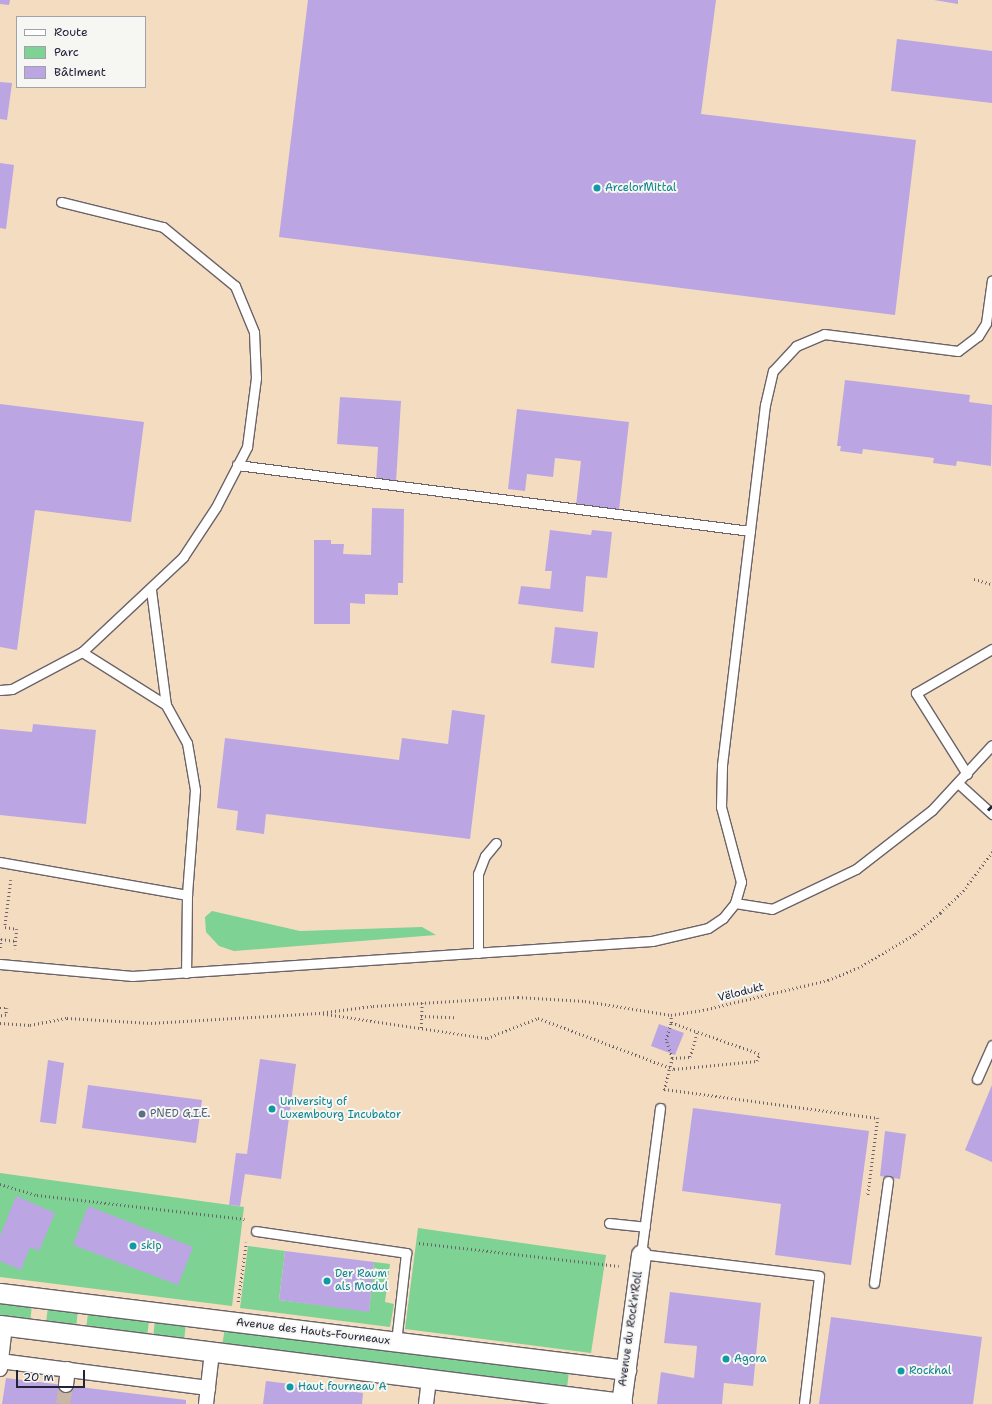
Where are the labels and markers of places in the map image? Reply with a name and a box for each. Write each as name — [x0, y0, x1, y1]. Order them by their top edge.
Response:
place label: ArcelorMittal — [605, 181, 676, 195]
marker: ArcelorMittal — [592, 183, 602, 193]
place label: University of Luxembourg Incubator — [280, 1096, 401, 1122]
marker: University of Luxembourg Incubator — [267, 1104, 277, 1114]
place label: PNED G.I.E. — [150, 1107, 210, 1121]
marker: PNED G.I.E. — [137, 1109, 147, 1119]
place label: skip — [141, 1239, 162, 1253]
marker: skip — [128, 1241, 138, 1251]
place label: Der Raum als Modul — [335, 1268, 388, 1294]
marker: Der Raum als Modul — [322, 1276, 332, 1286]
place label: Agora — [734, 1352, 767, 1366]
marker: Agora — [721, 1354, 731, 1364]
place label: Rockhal — [909, 1364, 951, 1378]
marker: Rockhal — [896, 1366, 906, 1376]
place label: Haut fourneau A — [298, 1380, 386, 1394]
marker: Haut fourneau A — [285, 1382, 295, 1392]

